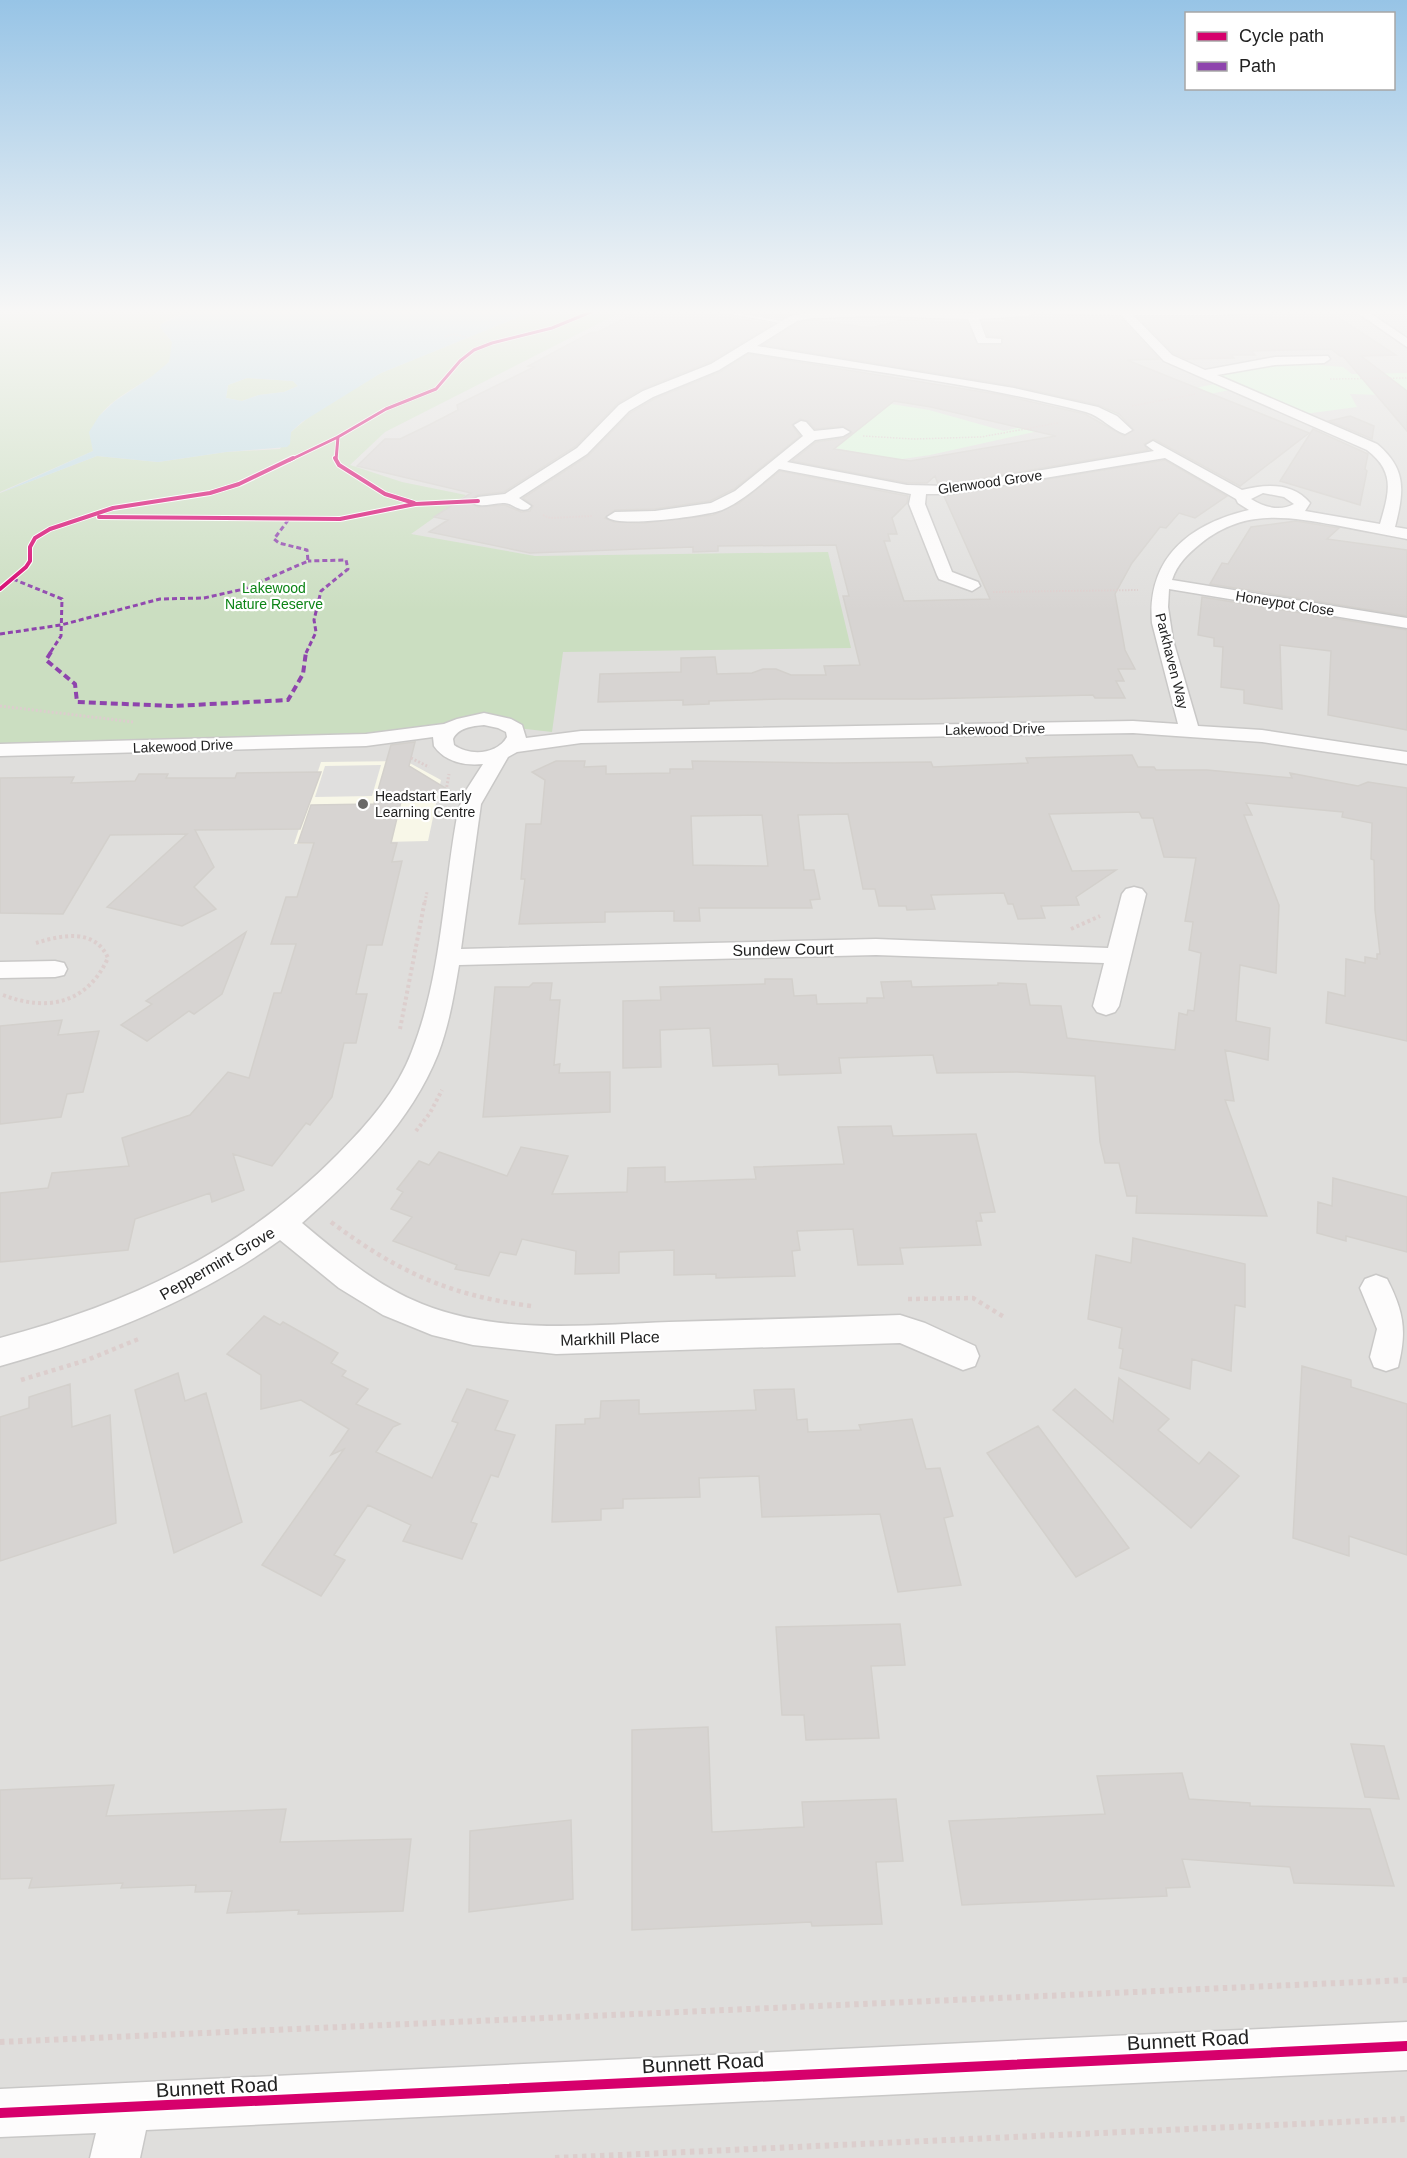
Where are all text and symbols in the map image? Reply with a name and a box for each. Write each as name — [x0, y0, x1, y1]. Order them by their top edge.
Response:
legend — [1185, 12, 1395, 90]
text: Cycle path — [1239, 26, 1324, 46]
text: Path — [1239, 56, 1276, 76]
street label: Glenwood Grove — [937, 467, 1043, 497]
park label: Lakewood Nature Reserve — [225, 580, 323, 612]
street label: Honeypot Close — [1235, 587, 1336, 619]
street label: Parkhaven Way — [1152, 611, 1192, 711]
street label: Lakewood Drive — [945, 720, 1046, 738]
street label: Lakewood Drive — [133, 736, 234, 756]
place label: Headstart Early Learning Centre — [375, 788, 476, 820]
marker: Headstart Early Learning Centre — [356, 797, 370, 811]
street label: Sundew Court — [732, 940, 834, 959]
street label: Peppermint Grove — [157, 1224, 278, 1303]
street label: Markhill Place — [560, 1328, 660, 1349]
street label: Bunnett Road — [1126, 2026, 1250, 2054]
street label: Bunnett Road — [641, 2049, 765, 2077]
street label: Bunnett Road — [155, 2073, 279, 2101]

